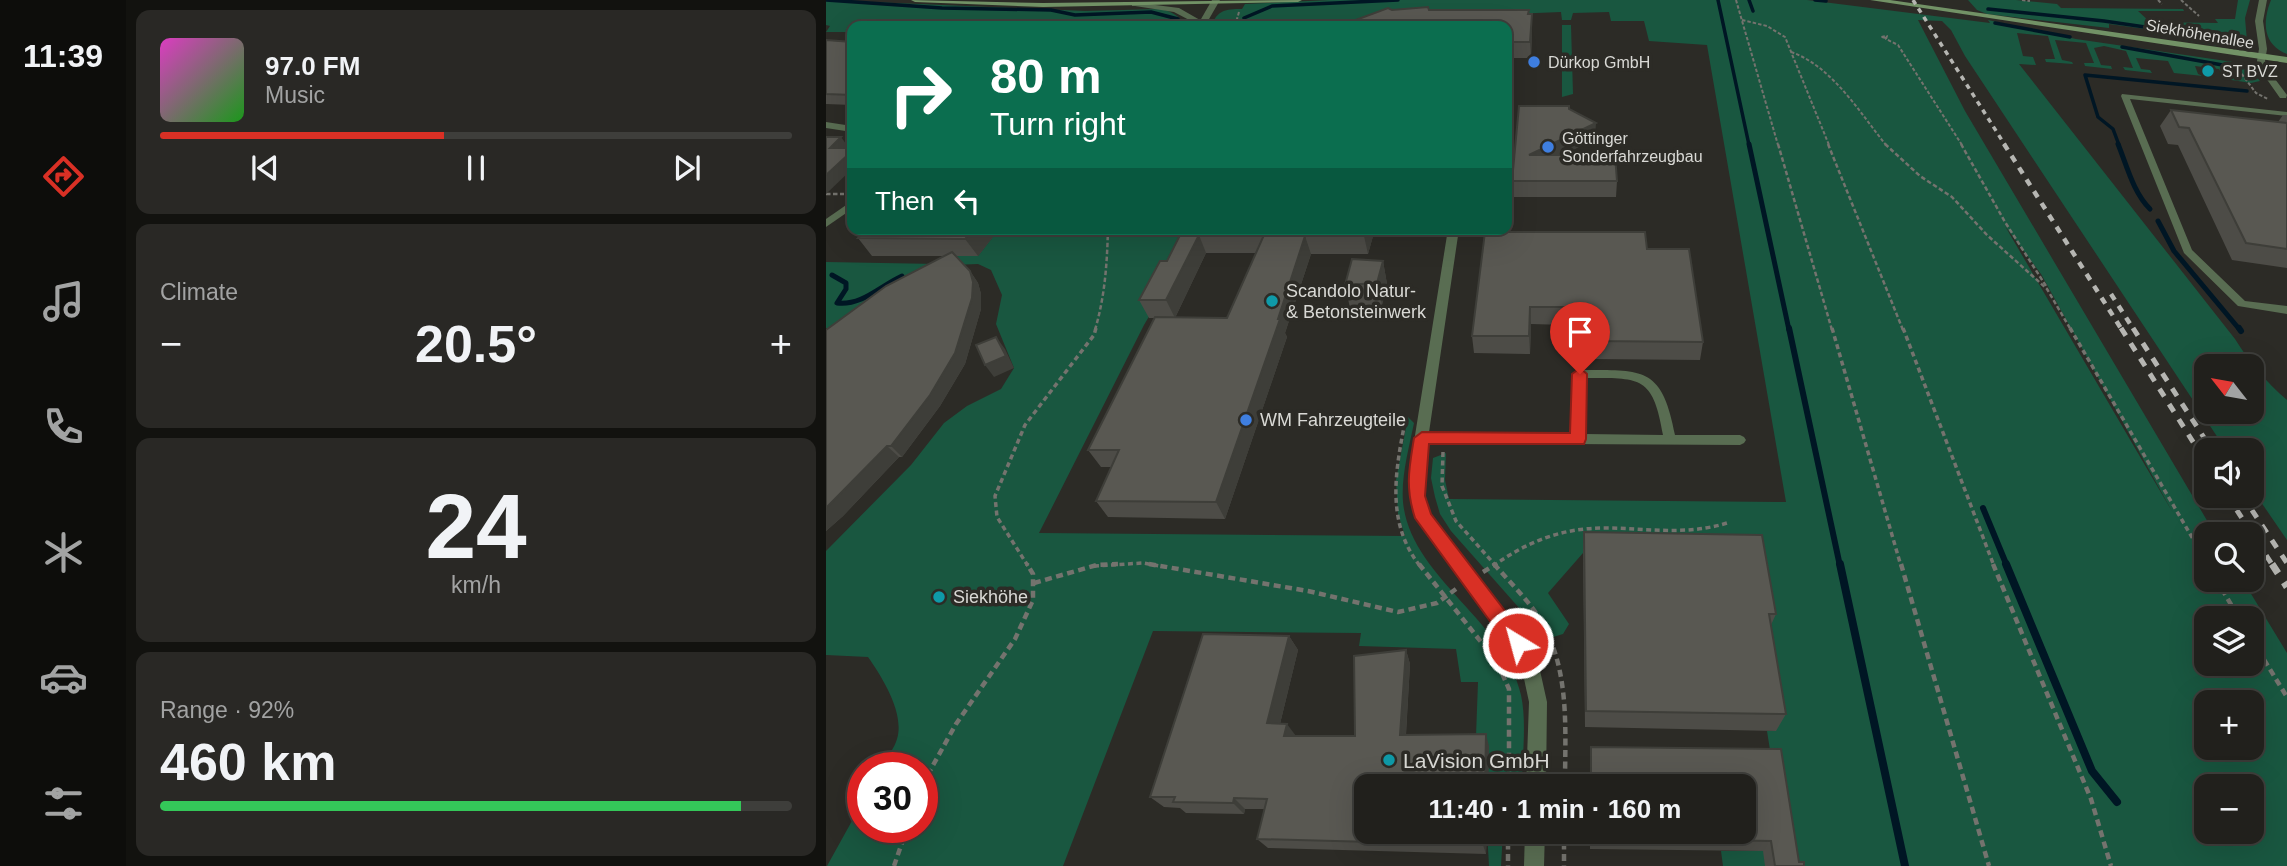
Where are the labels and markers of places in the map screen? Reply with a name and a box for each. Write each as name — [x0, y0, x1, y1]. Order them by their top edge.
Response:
marker: Dürkop GmbH — [1526, 54, 1542, 70]
place label: Dürkop GmbH — [1548, 54, 1650, 71]
marker: ST BVZ — [2200, 63, 2216, 79]
place label: ST BVZ — [2222, 63, 2278, 80]
place label: Göttinger Sonderfahrzeugbau — [1562, 130, 1703, 165]
marker: Göttinger Sonderfahrzeugbau — [1540, 139, 1556, 155]
place label: Scandolo Natur- & Betonsteinwerk — [1286, 281, 1427, 322]
marker: Scandolo Natur- & Betonsteinwerk — [1264, 293, 1280, 309]
pin — [1550, 302, 1610, 374]
place label: WM Fahrzeugteile — [1260, 410, 1406, 430]
marker: WM Fahrzeugteile — [1238, 412, 1254, 428]
place label: Siekhöhe — [953, 587, 1028, 607]
marker: Siekhöhe — [931, 589, 947, 605]
place label: LaVision GmbH — [1403, 749, 1550, 772]
marker: LaVision GmbH — [1381, 752, 1397, 768]

